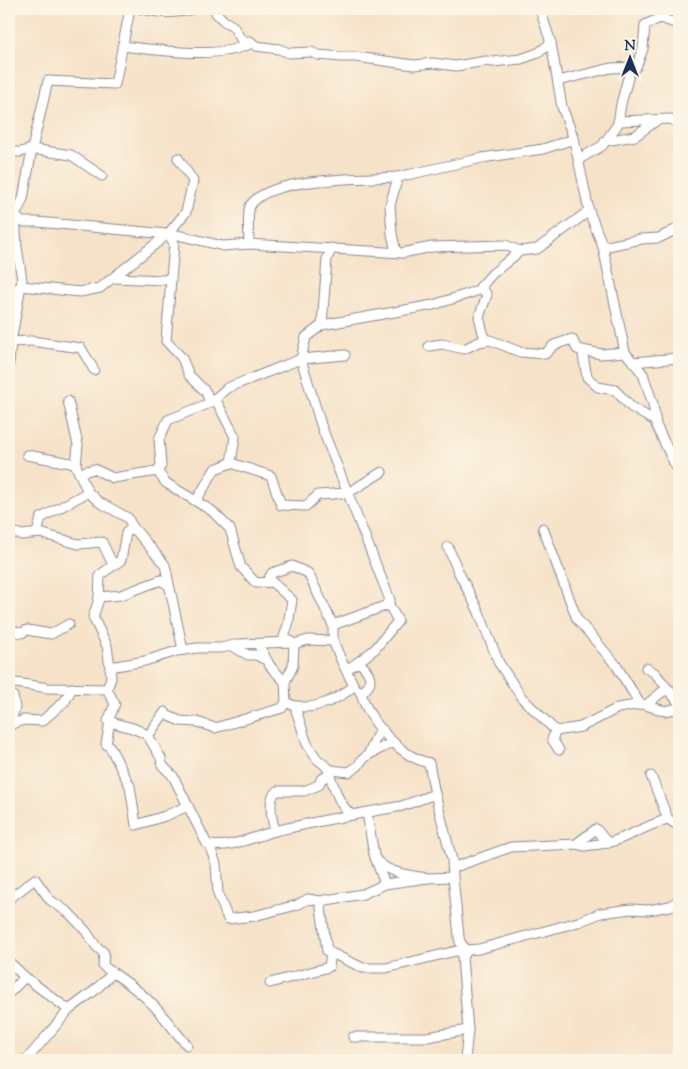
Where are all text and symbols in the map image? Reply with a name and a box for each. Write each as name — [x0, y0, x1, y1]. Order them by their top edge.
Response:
north arrow — [606, 32, 656, 82]
text: N — [624, 37, 636, 57]

